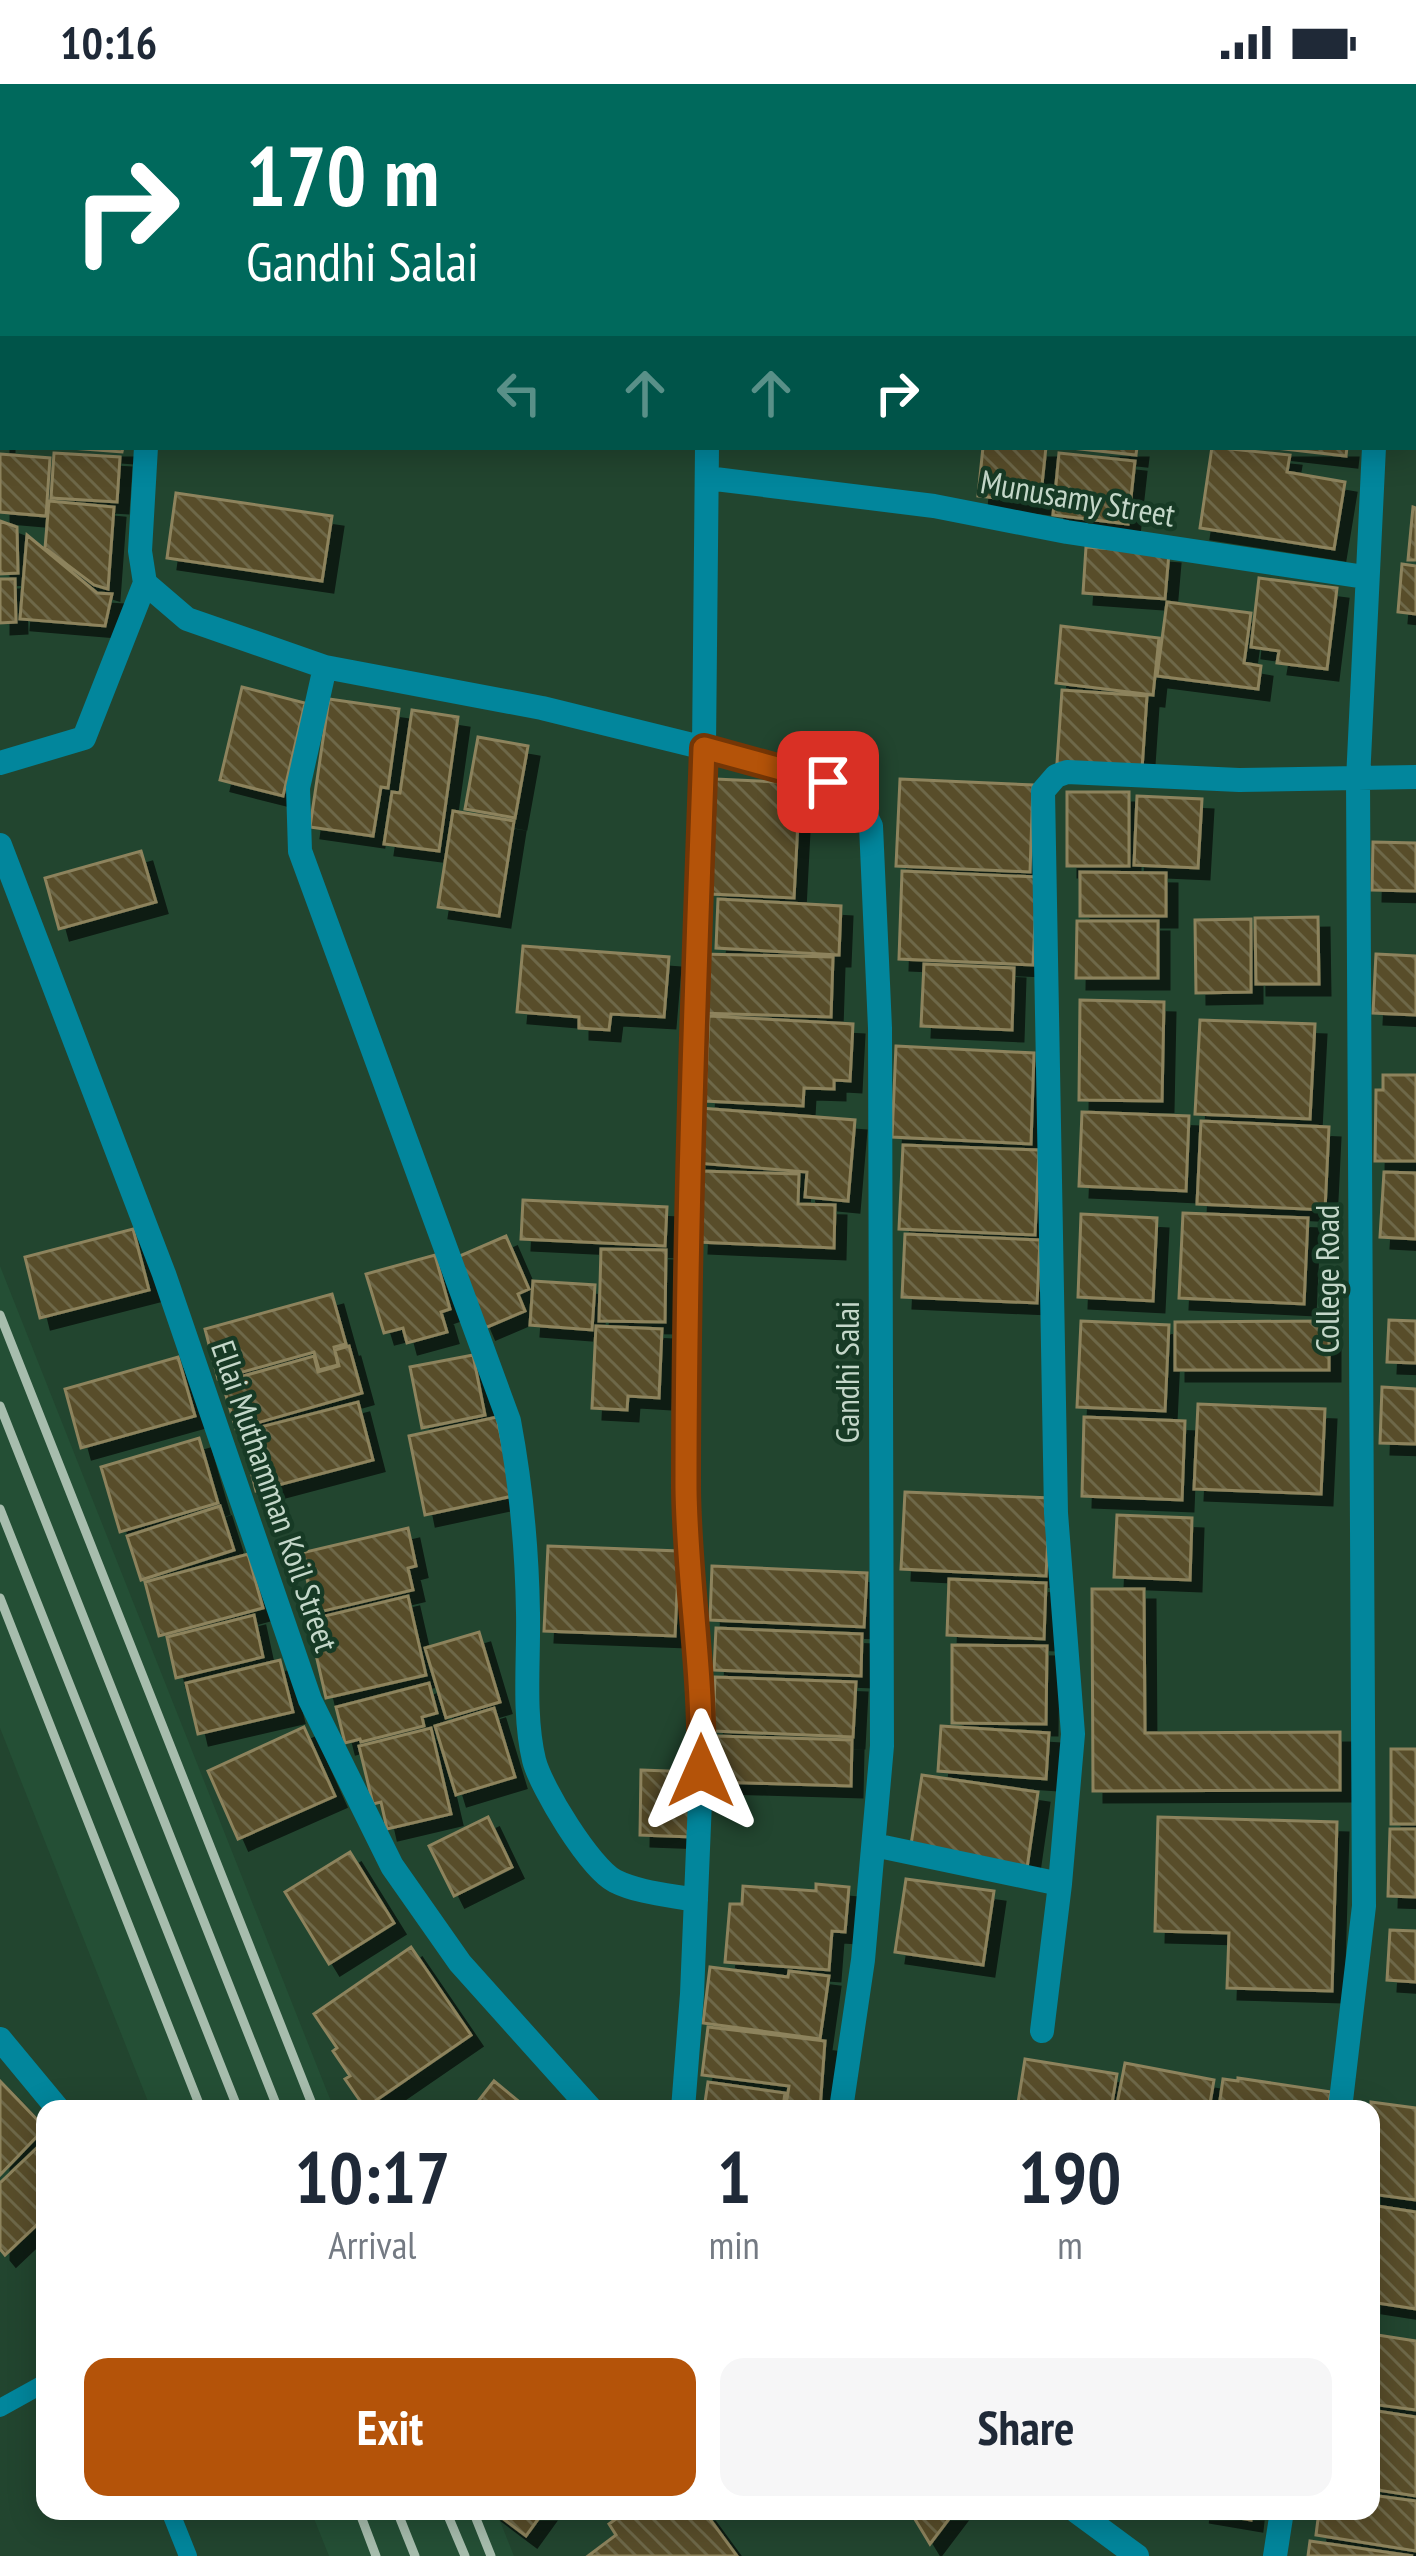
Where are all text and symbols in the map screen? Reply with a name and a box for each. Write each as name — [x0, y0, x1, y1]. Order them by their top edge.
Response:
text: 10:16 — [60, 13, 157, 71]
text: 170 m — [246, 120, 439, 229]
icon: right — [48, 132, 204, 288]
text: Gandhi Salai — [246, 226, 479, 296]
icon: left — [486, 360, 552, 426]
icon: ahead — [612, 360, 678, 426]
icon: ahead — [738, 360, 804, 426]
icon: right — [864, 360, 930, 426]
street label: Munusamy Street — [977, 459, 1179, 536]
pin — [777, 731, 879, 833]
icon: arrive — [795, 749, 861, 815]
street label: College Road — [1305, 1205, 1348, 1353]
street label: Gandhi Salai — [825, 1301, 868, 1443]
street label: Ellai Muthamman Koil Street — [202, 1335, 349, 1657]
position arrow — [638, 1708, 764, 1834]
text: 10:17 — [295, 2130, 450, 2223]
text: 1 — [717, 2130, 751, 2223]
text: 190 — [1018, 2130, 1121, 2223]
text: Arrival — [328, 2219, 416, 2270]
text: min — [709, 2219, 760, 2270]
text: m — [1057, 2219, 1083, 2270]
button: Exit — [84, 2358, 696, 2496]
button: Share — [720, 2358, 1332, 2496]

